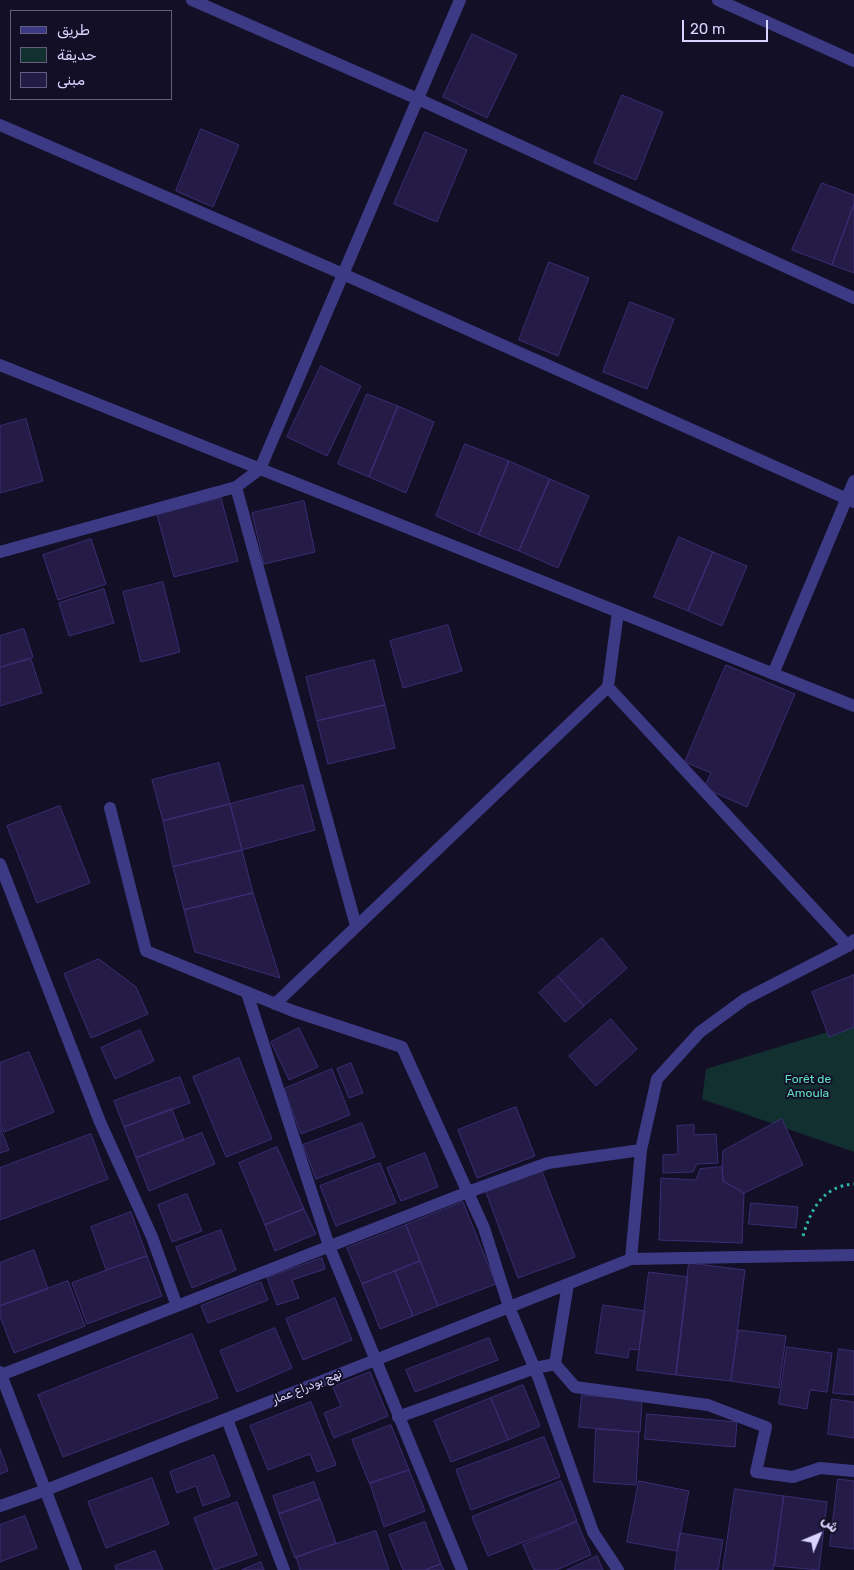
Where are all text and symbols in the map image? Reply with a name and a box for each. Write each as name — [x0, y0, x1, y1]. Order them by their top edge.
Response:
legend — [10, 10, 172, 100]
scale bar — [684, 10, 770, 42]
text: 20 m — [690, 20, 725, 38]
text: طريق — [57, 21, 90, 39]
text: حديقة — [57, 46, 97, 64]
text: مبنى — [57, 71, 85, 89]
park label: Forêt de Amoula — [785, 1073, 831, 1101]
street label: نهج بودراع عمار — [270, 1366, 344, 1408]
north arrow — [794, 1510, 844, 1560]
text: ش — [818, 1512, 842, 1536]

